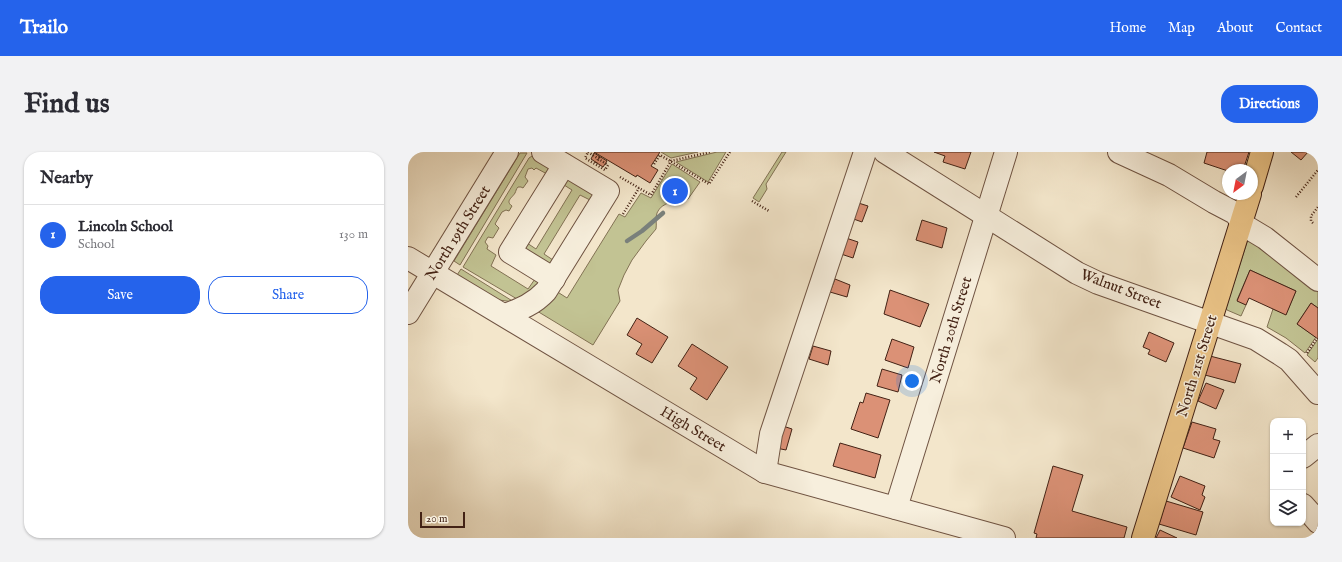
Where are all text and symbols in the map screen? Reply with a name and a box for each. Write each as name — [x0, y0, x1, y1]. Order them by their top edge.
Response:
text: Trailo — [20, 16, 68, 40]
text: Home — [1110, 19, 1146, 37]
text: Map — [1168, 19, 1195, 37]
text: About — [1217, 19, 1253, 37]
text: Contact — [1275, 19, 1322, 37]
button: Directions — [1221, 85, 1318, 123]
text: Find us — [24, 87, 110, 122]
north arrow — [1222, 164, 1258, 200]
text: Nearby — [40, 168, 93, 189]
pin: 1 — [662, 176, 688, 206]
street label: North 19th Street — [421, 182, 495, 284]
text: Lincoln School — [78, 217, 173, 236]
text: 1 — [51, 226, 55, 243]
text: 130 m — [339, 226, 368, 243]
text: School — [78, 236, 115, 253]
street label: Walnut Street — [1078, 265, 1164, 313]
street label: North 20th Street — [926, 274, 976, 386]
button: Save — [40, 276, 200, 314]
button: Share — [208, 276, 368, 314]
street label: North 21st Street — [1172, 312, 1222, 420]
your location — [902, 371, 922, 391]
street label: High Street — [657, 402, 729, 456]
map controls — [1270, 418, 1306, 526]
button: + — [1270, 418, 1306, 454]
button: − — [1270, 454, 1306, 490]
button: layers — [1270, 490, 1306, 526]
scale bar — [420, 510, 465, 529]
text: 20 m — [426, 512, 447, 526]

